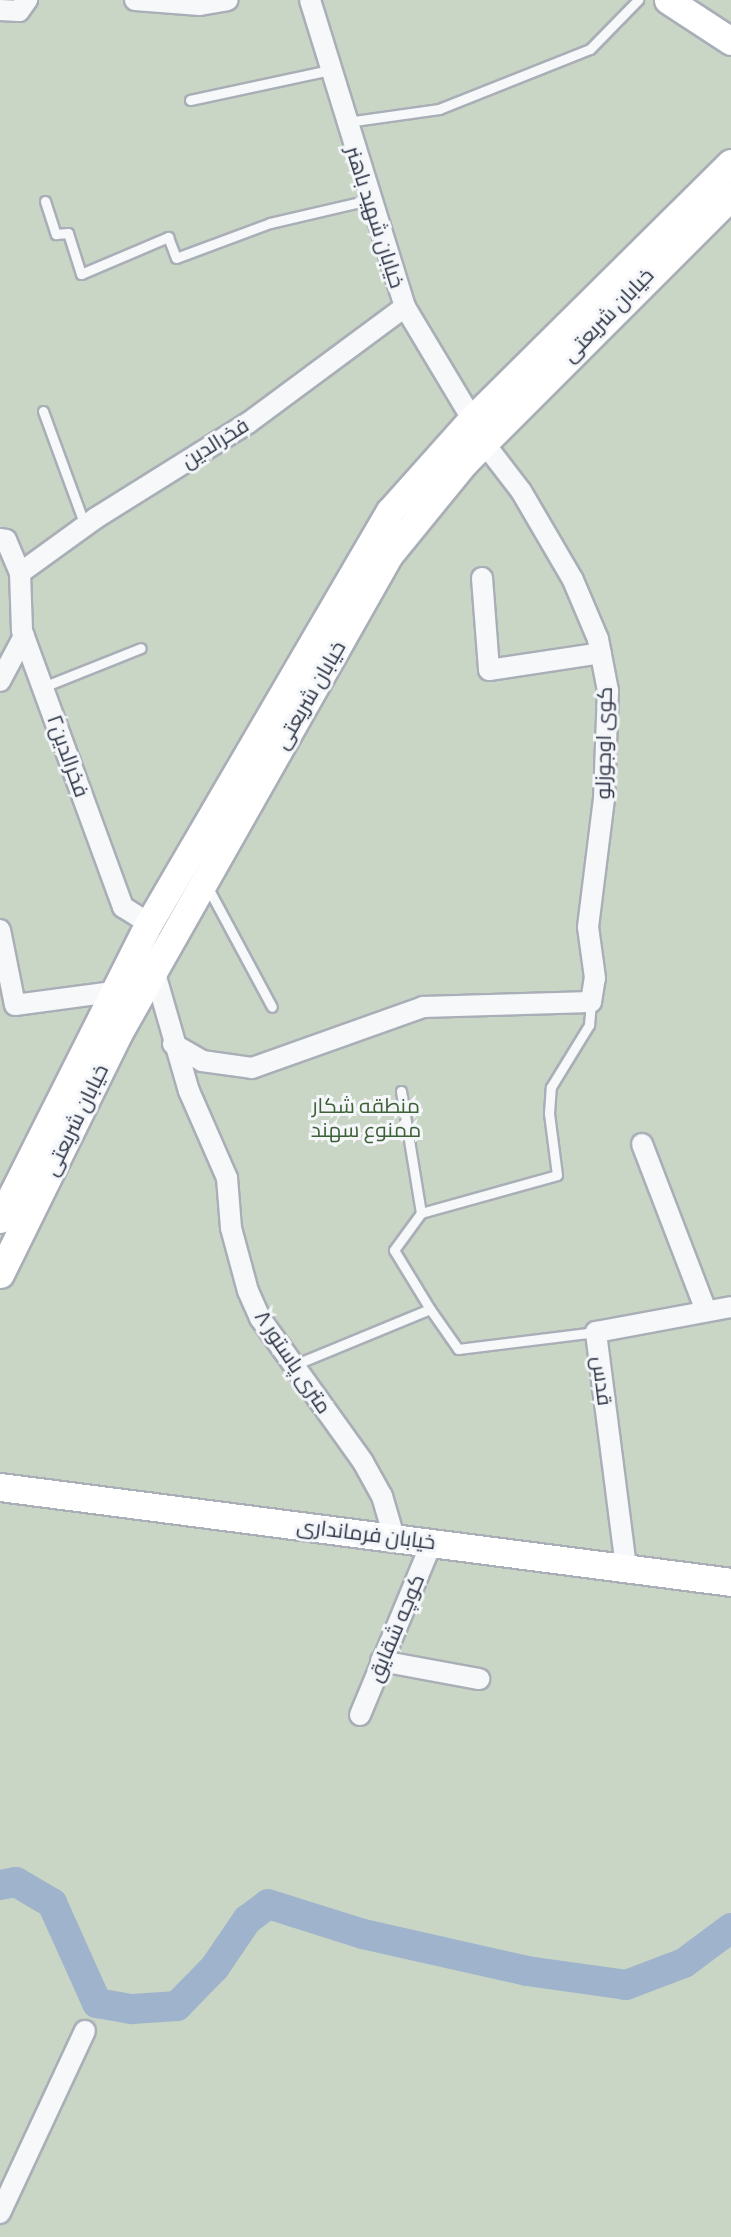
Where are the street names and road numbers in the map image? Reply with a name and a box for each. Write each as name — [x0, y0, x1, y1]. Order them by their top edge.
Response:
street label: خیابان شهید باهنر — [340, 143, 410, 291]
street label: خیابان شریعتی — [557, 263, 659, 367]
street label: فخرالدین — [177, 413, 253, 473]
street label: خیابان شریعتی — [269, 636, 351, 754]
street label: کوی اوجوزلو — [590, 686, 618, 800]
street label: فخرالدین۲ — [42, 711, 94, 801]
street label: خیابان شریعتی — [38, 1060, 114, 1180]
street label: ۸ متری پاستور — [249, 1306, 337, 1418]
street label: قدس — [586, 1355, 618, 1407]
street label: خیابان فرمانداری — [295, 1513, 437, 1555]
street label: کوچه شقایق — [362, 1570, 430, 1686]

